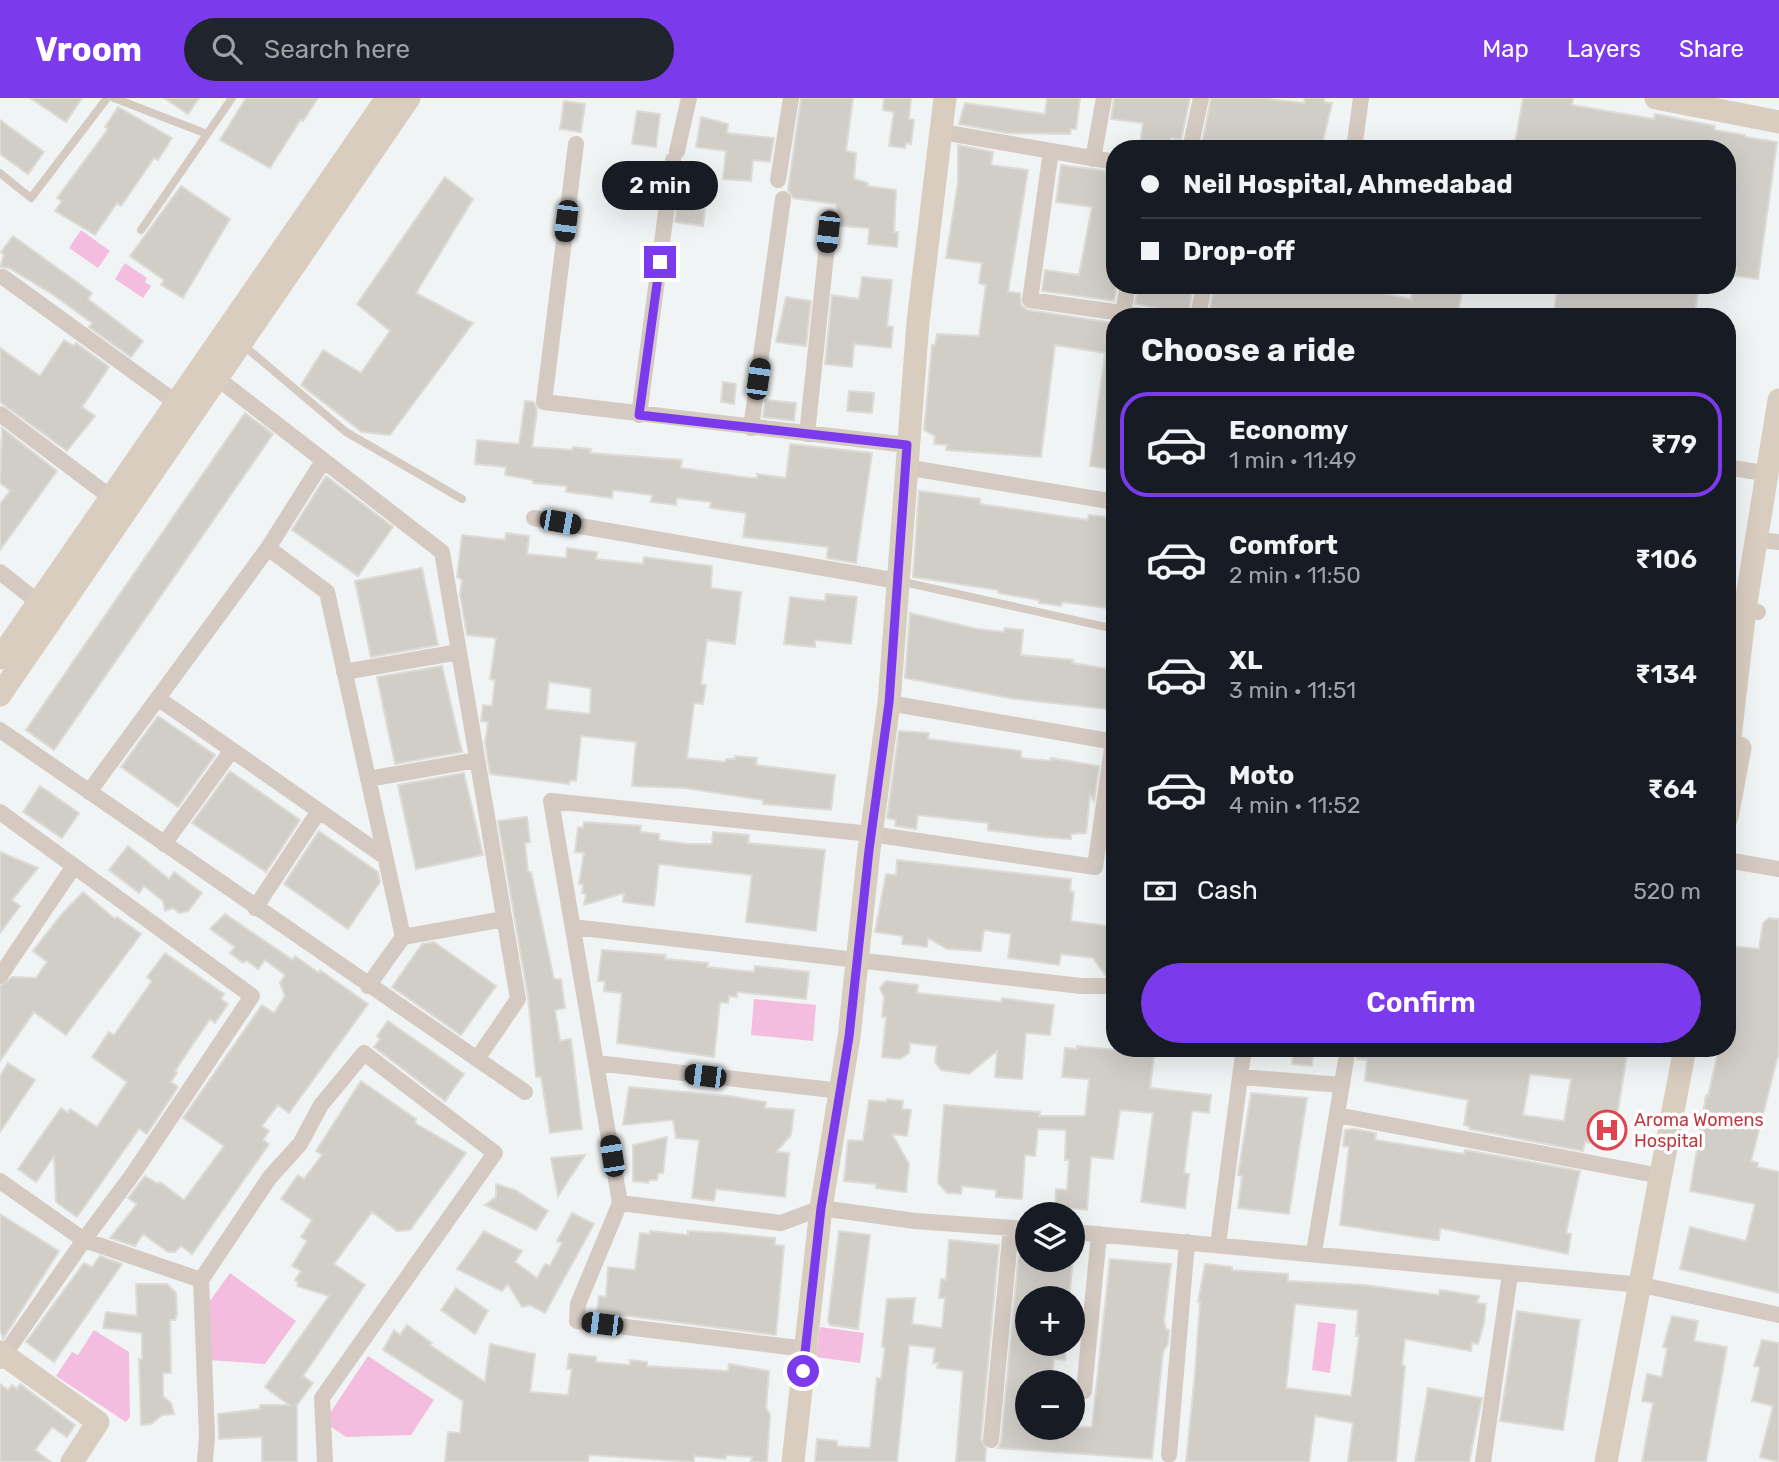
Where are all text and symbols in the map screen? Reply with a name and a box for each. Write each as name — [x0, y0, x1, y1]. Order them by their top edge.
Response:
search box — [184, 18, 674, 81]
text: Vroom — [35, 30, 142, 69]
icon: search — [208, 30, 246, 68]
text: Search here — [264, 34, 410, 65]
text: Map — [1482, 35, 1529, 63]
text: Layers — [1567, 35, 1641, 63]
text: Share — [1679, 35, 1744, 63]
callout: 2 min — [602, 160, 718, 209]
text: Neil Hospital, Ahmedabad — [1183, 169, 1513, 200]
text: 2 min — [629, 171, 691, 199]
car — [554, 199, 579, 243]
car — [816, 210, 841, 254]
text: Drop-off — [1183, 236, 1295, 267]
route end — [644, 246, 676, 278]
text: Choose a ride — [1141, 331, 1355, 369]
car — [745, 357, 772, 401]
icon: car — [1145, 413, 1208, 476]
text: Economy — [1229, 415, 1348, 446]
text: ₹79 — [1651, 429, 1697, 460]
text: 1 min · 11:49 — [1229, 446, 1357, 474]
car — [538, 508, 583, 536]
icon: car — [1145, 528, 1208, 591]
text: Comfort — [1229, 530, 1338, 561]
text: ₹106 — [1635, 544, 1697, 575]
text: 2 min · 11:50 — [1229, 561, 1361, 589]
icon: car — [1145, 643, 1208, 706]
text: XL — [1229, 645, 1262, 676]
text: ₹134 — [1635, 659, 1697, 690]
text: 3 min · 11:51 — [1229, 676, 1356, 704]
icon: car — [1145, 758, 1208, 821]
text: Moto — [1229, 760, 1294, 791]
text: ₹64 — [1648, 774, 1697, 805]
text: 4 min · 11:52 — [1229, 791, 1360, 819]
icon: cash — [1141, 872, 1179, 910]
text: Cash — [1197, 875, 1258, 906]
text: 520 m — [1633, 877, 1701, 905]
button: Confirm — [1141, 963, 1701, 1043]
car — [683, 1063, 728, 1089]
hospital icon: Aroma Womens Hospital — [1586, 1109, 1628, 1151]
place label: Aroma Womens Hospital — [1634, 1109, 1764, 1152]
car — [599, 1134, 626, 1178]
map controls — [1015, 1202, 1085, 1440]
button: layers — [1015, 1202, 1085, 1272]
button: + — [1015, 1286, 1085, 1356]
car — [580, 1311, 625, 1337]
route start — [787, 1355, 819, 1387]
button: − — [1015, 1370, 1085, 1440]

